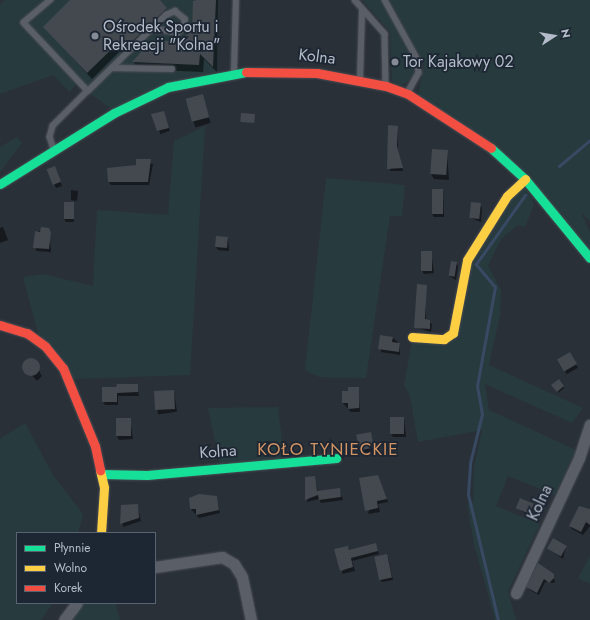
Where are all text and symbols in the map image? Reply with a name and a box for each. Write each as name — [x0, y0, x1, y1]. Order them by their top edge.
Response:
north arrow — [534, 16, 574, 56]
place label: Ośrodek Sportu i Rekreacji "Kolna" — [103, 17, 221, 55]
text: N — [557, 28, 574, 39]
marker: Ośrodek Sportu i Rekreacji "Kolna" — [90, 31, 100, 41]
street label: Kolna — [297, 45, 337, 69]
place label: Tor Kajakowy 02 — [403, 52, 513, 72]
marker: Tor Kajakowy 02 — [390, 57, 400, 67]
district label: KOŁO TYNIECKIE — [257, 440, 399, 460]
street label: Kolna — [199, 441, 237, 463]
street label: Kolna — [523, 482, 557, 524]
legend — [16, 532, 156, 604]
text: Płynnie — [54, 539, 91, 557]
text: Wolno — [54, 559, 87, 577]
text: Korek — [54, 579, 82, 597]

